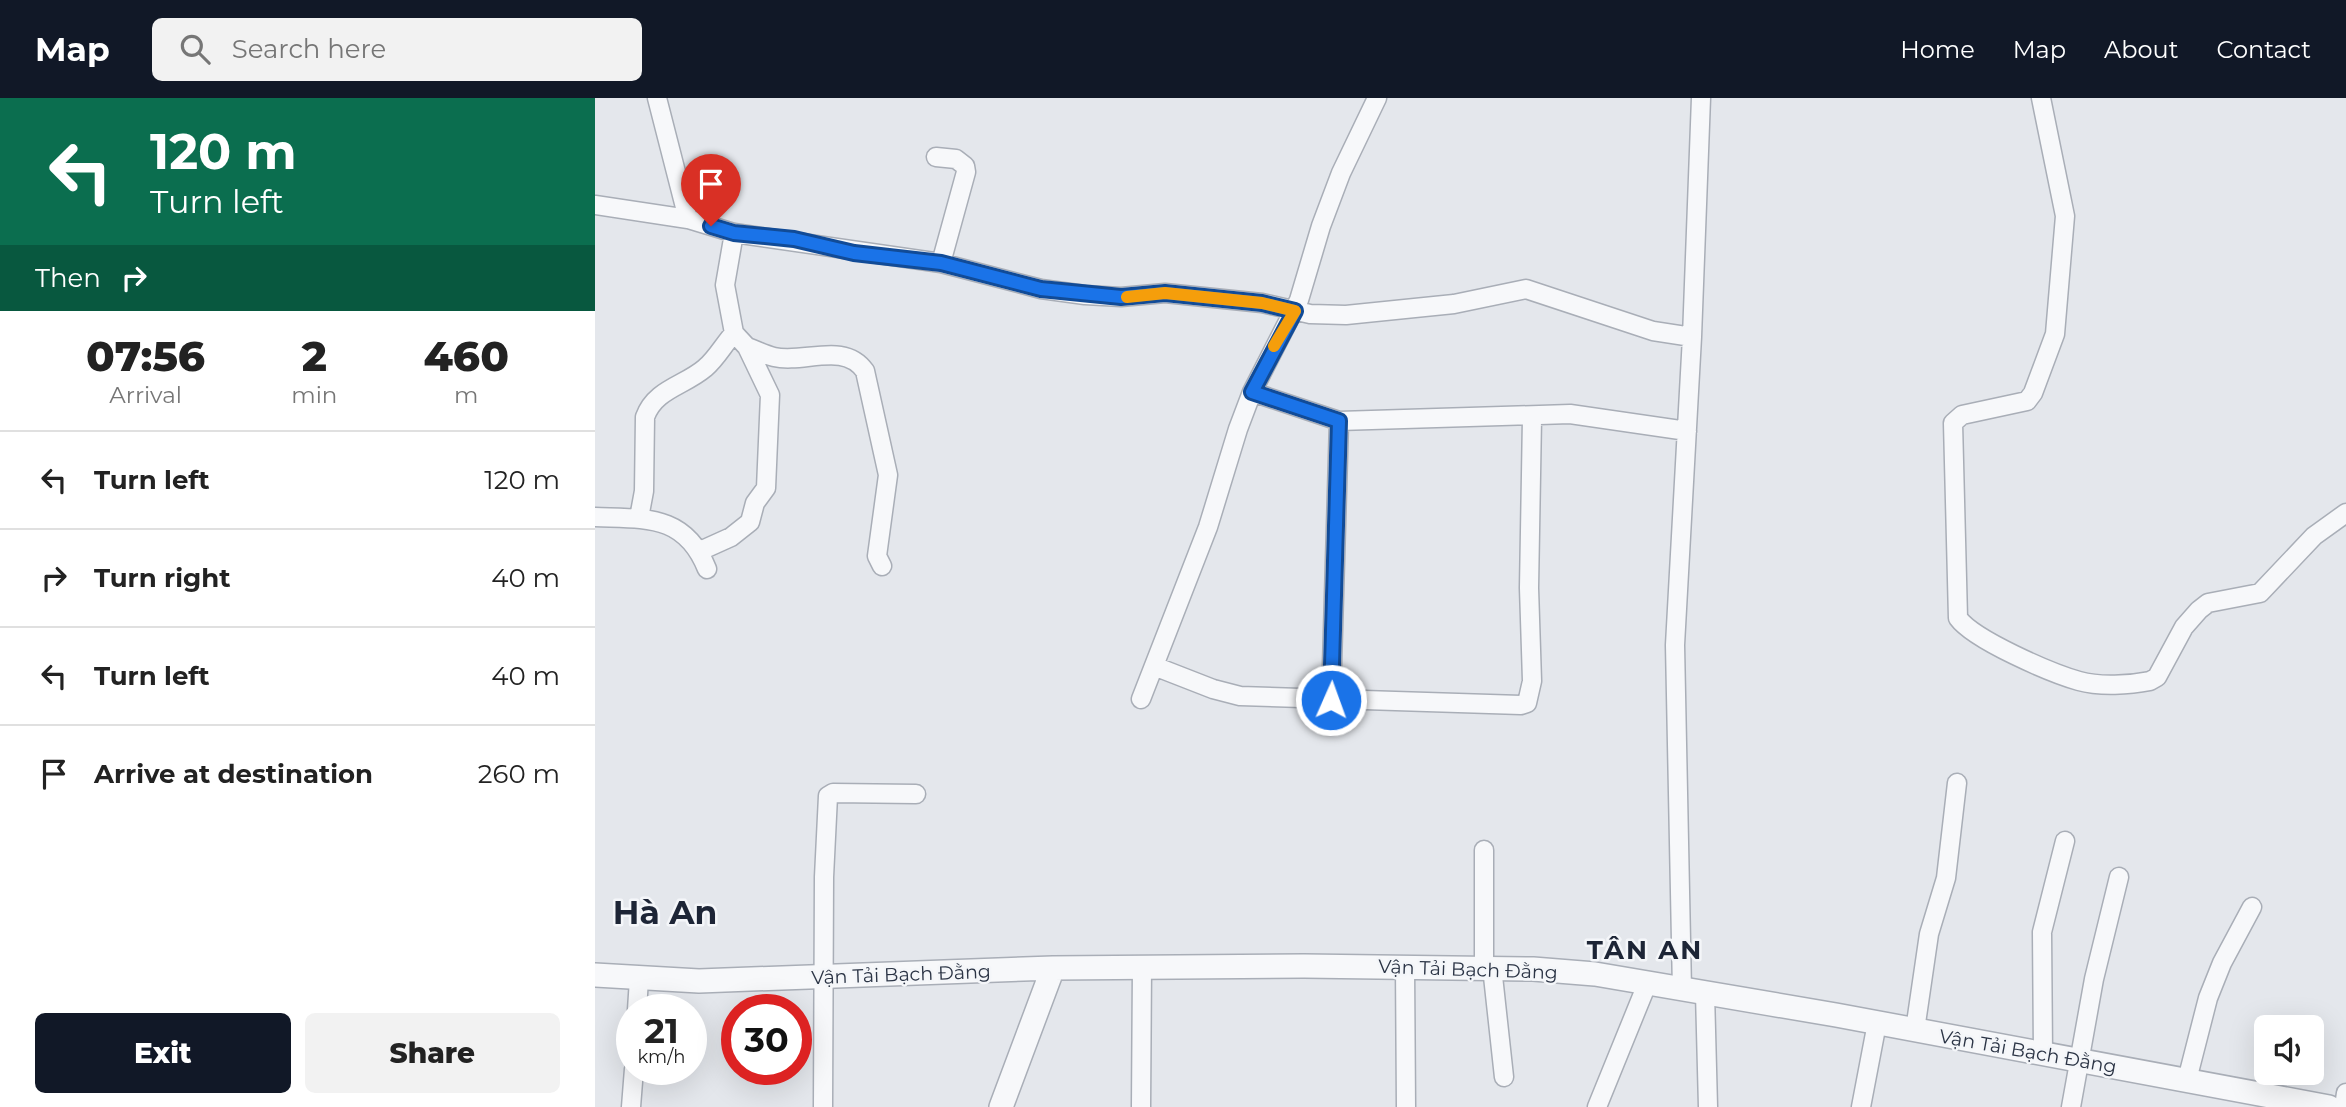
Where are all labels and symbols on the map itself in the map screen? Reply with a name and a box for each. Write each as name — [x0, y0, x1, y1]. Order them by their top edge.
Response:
pin — [681, 154, 741, 226]
position arrow — [1294, 663, 1368, 737]
district label: Hà An — [613, 892, 717, 932]
district label: TÂN AN — [1587, 934, 1703, 966]
street label: Vận Tải Bạch Đằng — [1378, 955, 1558, 984]
street label: Vận Tải Bạch Đằng — [811, 960, 991, 989]
speed limit sign: 30 — [721, 994, 812, 1085]
street label: Vận Tải Bạch Đằng — [1937, 1025, 2118, 1078]

